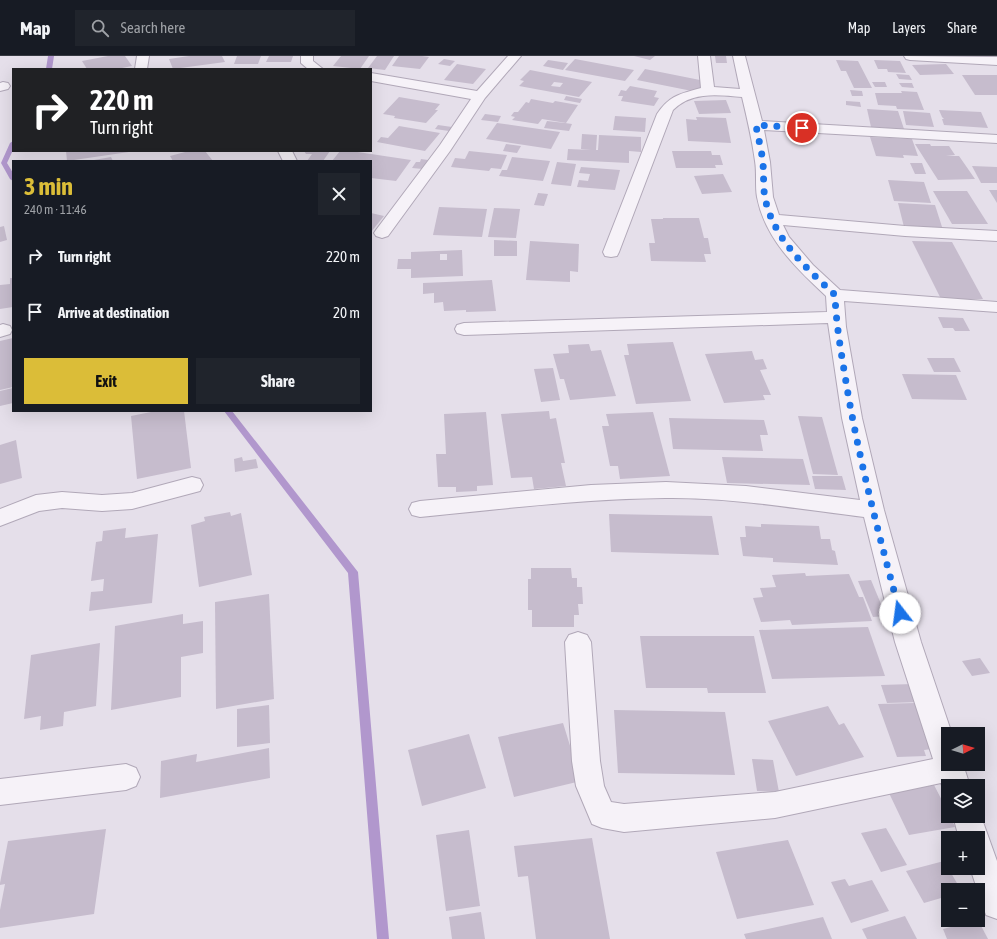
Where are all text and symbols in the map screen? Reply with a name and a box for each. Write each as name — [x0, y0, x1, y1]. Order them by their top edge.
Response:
search box — [75, 10, 355, 46]
text: Map — [20, 17, 51, 39]
icon: search — [89, 17, 111, 39]
text: Search here — [121, 19, 185, 36]
text: Map — [848, 20, 870, 36]
text: Layers — [892, 20, 925, 36]
text: Share — [947, 20, 977, 36]
icon: right — [24, 84, 76, 136]
text: 220 m — [90, 84, 153, 116]
pin — [785, 111, 819, 145]
text: Turn right — [90, 117, 153, 138]
icon: arrive — [791, 117, 813, 139]
text: 3 min — [24, 173, 73, 200]
button: close — [318, 173, 360, 215]
text: 240 m · 11:46 — [24, 202, 87, 217]
icon: right — [24, 245, 46, 267]
text: Turn right — [58, 248, 111, 265]
text: 220 m — [326, 248, 360, 265]
icon: arrive — [24, 301, 46, 323]
text: Arrive at destination — [58, 304, 169, 321]
text: 20 m — [333, 304, 360, 321]
button: Exit — [24, 358, 188, 404]
button: Share — [196, 358, 360, 404]
position arrow — [879, 592, 921, 634]
north arrow — [941, 727, 985, 771]
map controls — [941, 727, 985, 927]
button: layers — [941, 779, 985, 823]
button: + — [941, 831, 985, 875]
button: − — [941, 883, 985, 927]

